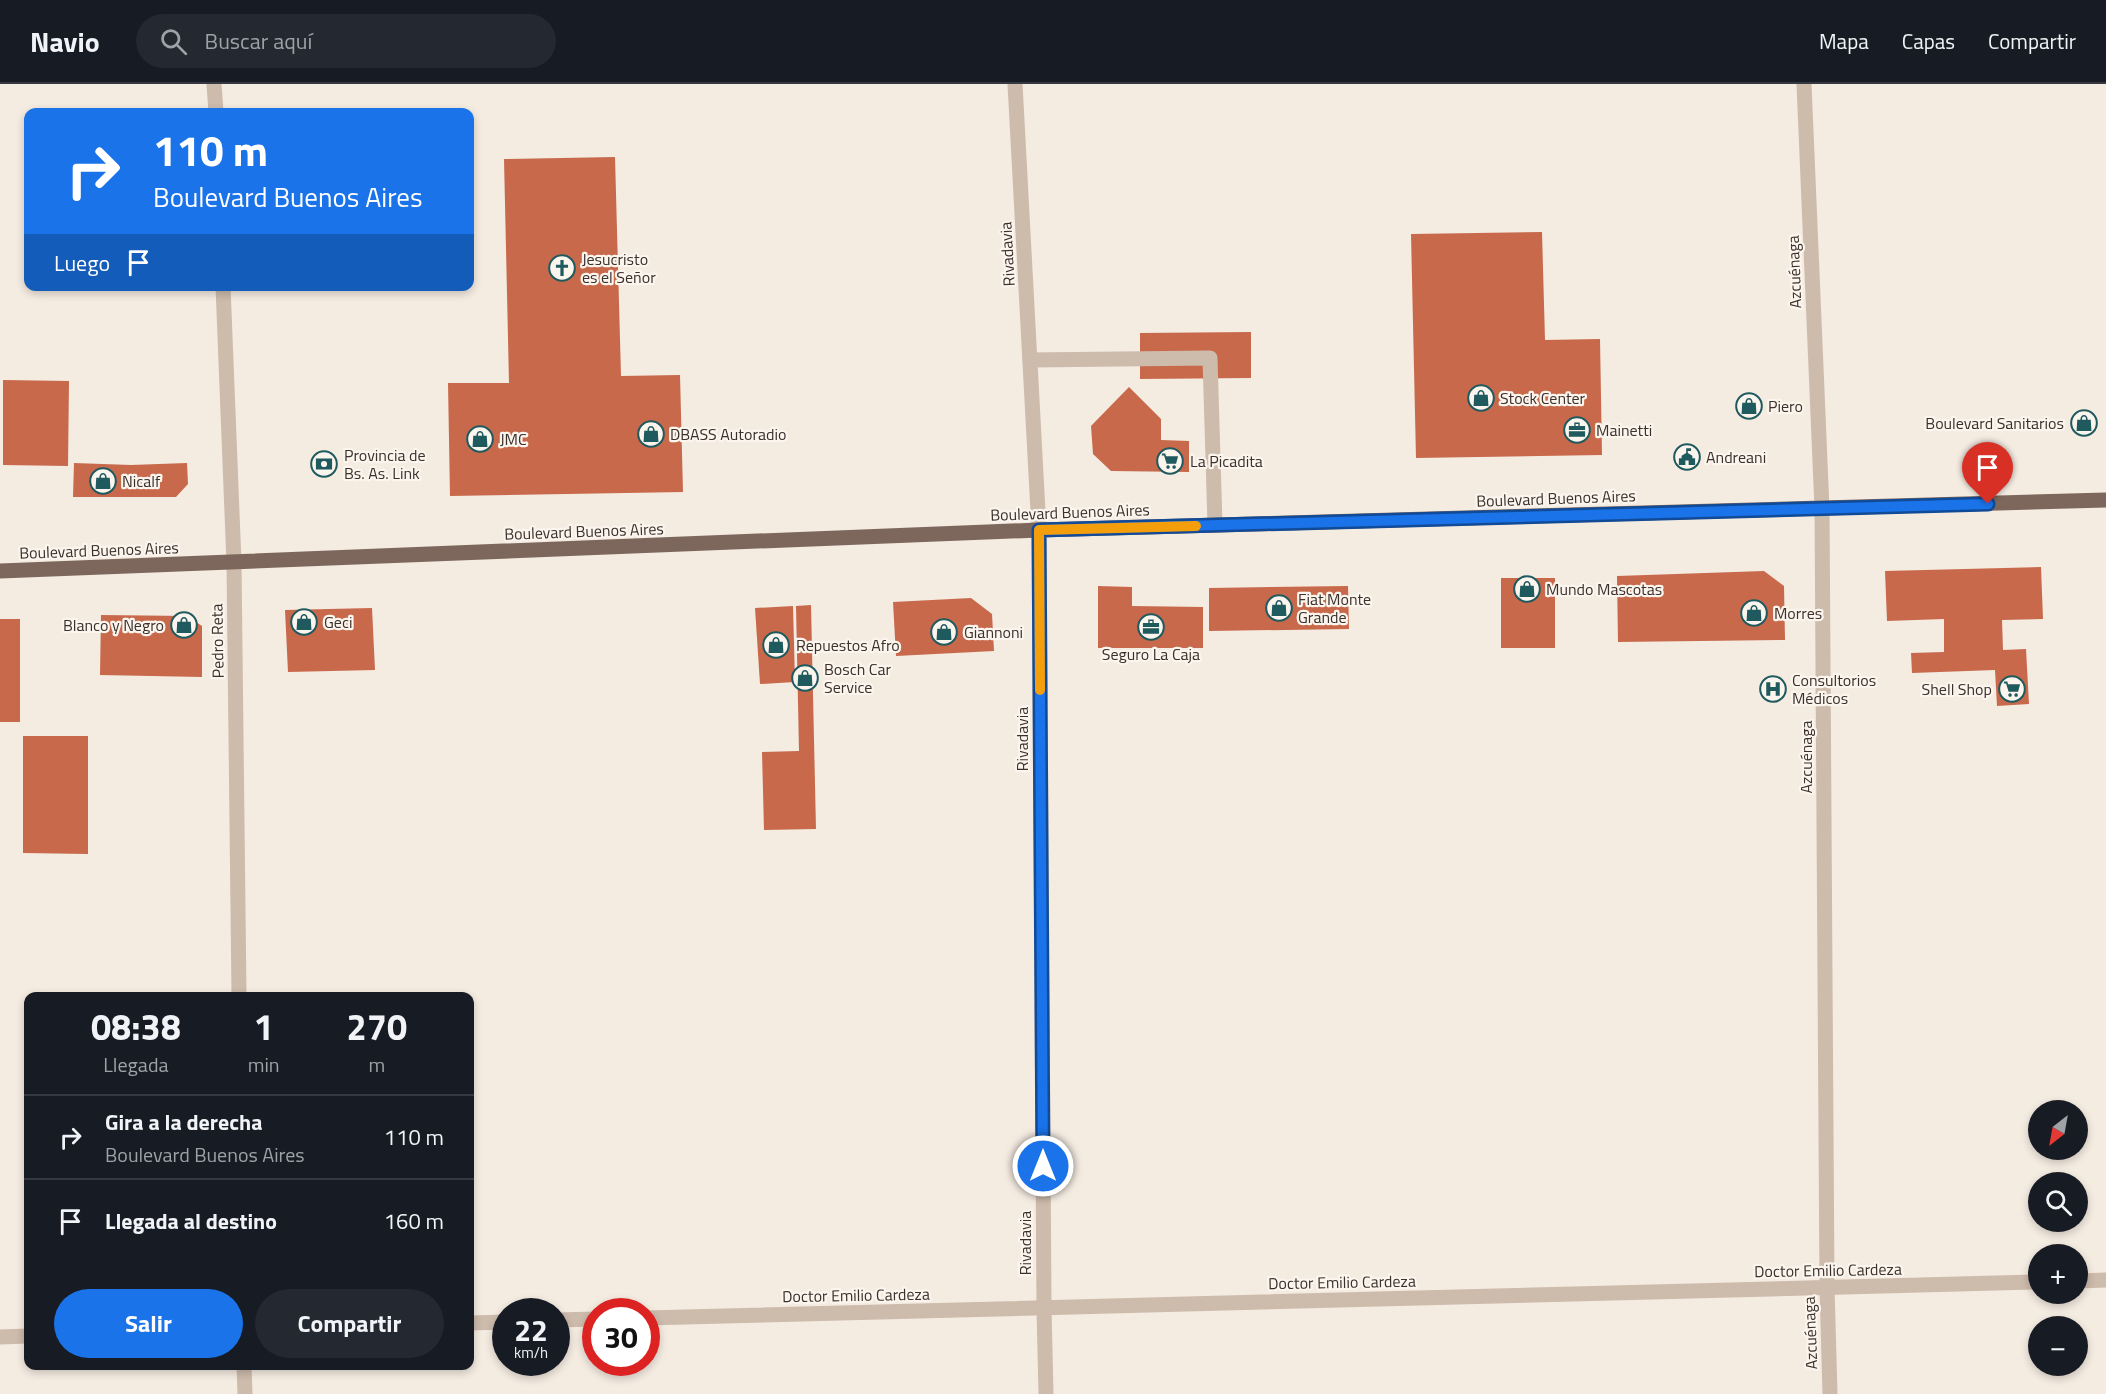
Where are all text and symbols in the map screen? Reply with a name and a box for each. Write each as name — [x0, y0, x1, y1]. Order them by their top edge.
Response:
search box — [136, 14, 556, 68]
text: Navio — [30, 20, 100, 63]
text: Buscar aquí — [205, 24, 312, 58]
icon: search — [157, 25, 190, 58]
text: Mapa — [1819, 25, 1869, 57]
text: Capas — [1902, 25, 1955, 57]
text: Compartir — [1988, 25, 2076, 57]
text: 110 m — [153, 118, 268, 182]
icon: right — [54, 132, 132, 210]
text: Boulevard Buenos Aires — [153, 176, 423, 217]
street label: Rivadavia — [993, 221, 1021, 287]
street label: Azcuénaga — [1781, 235, 1807, 309]
text: Luego — [54, 246, 110, 280]
icon: arrive — [122, 246, 155, 279]
place label: Jesucristo es el Señor — [582, 247, 656, 289]
church icon: Jesucristo es el Señor — [547, 253, 577, 283]
shop icon: Stock Center — [1466, 383, 1496, 413]
place label: Stock Center — [1500, 386, 1586, 410]
shop icon: Piero — [1734, 391, 1764, 421]
place label: Piero — [1768, 394, 1803, 418]
shop icon: Boulevard Sanitarios — [2069, 408, 2099, 438]
place label: Boulevard Sanitarios — [1925, 411, 2064, 435]
office icon: Mainetti — [1562, 415, 1592, 445]
place label: Mainetti — [1596, 418, 1652, 442]
shop icon: DBASS Autoradio — [636, 419, 666, 449]
place label: DBASS Autoradio — [670, 422, 786, 446]
shop icon: JMC — [465, 424, 495, 454]
place label: JMC — [500, 427, 527, 451]
public building icon: Andreani — [1672, 442, 1702, 472]
pin — [1962, 442, 2013, 504]
place label: Provincia de Bs. As. Link — [344, 443, 426, 485]
place label: Andreani — [1706, 445, 1766, 469]
supermarket icon: La Picadita — [1155, 446, 1185, 476]
bank icon: Provincia de Bs. As. Link — [309, 449, 339, 479]
place label: La Picadita — [1190, 449, 1263, 473]
icon: arrive — [1971, 451, 2004, 484]
shop icon: Nicalf — [88, 466, 118, 496]
place label: Nicalf — [122, 469, 161, 493]
street label: Boulevard Buenos Aires — [1476, 483, 1636, 513]
street label: Boulevard Buenos Aires — [990, 497, 1150, 527]
street label: Boulevard Buenos Aires — [504, 516, 664, 546]
street label: Boulevard Buenos Aires — [19, 535, 179, 565]
shop icon: Mundo Mascotas — [1512, 574, 1542, 604]
place label: Mundo Mascotas — [1546, 577, 1662, 601]
place label: Fiat Monte Grande — [1298, 587, 1371, 629]
shop icon: Fiat Monte Grande — [1264, 593, 1294, 623]
shop icon: Morres — [1739, 598, 1769, 628]
place label: Morres — [1774, 601, 1822, 625]
street label: Pedro Reta — [204, 603, 230, 679]
shop icon: Geci — [289, 607, 319, 637]
shop icon: Blanco y Negro — [169, 610, 199, 640]
place label: Geci — [324, 610, 352, 634]
office icon: Seguro La Caja — [1136, 612, 1166, 642]
place label: Blanco y Negro — [63, 613, 164, 637]
shop icon: Giannoni — [929, 617, 959, 647]
place label: Giannoni — [964, 620, 1023, 644]
shop icon: Repuestos Afro — [761, 630, 791, 660]
place label: Repuestos Afro — [796, 633, 900, 657]
place label: Seguro La Caja — [1102, 642, 1200, 666]
place label: Bosch Car Service — [824, 657, 892, 699]
shop icon: Bosch Car Service — [790, 663, 820, 693]
place label: Consultorios Médicos — [1792, 668, 1876, 710]
hospital icon: Consultorios Médicos — [1758, 674, 1788, 704]
supermarket icon: Shell Shop — [1997, 674, 2027, 704]
place label: Shell Shop — [1922, 677, 1992, 701]
street label: Rivadavia — [1010, 707, 1034, 771]
street label: Azcuénaga — [1794, 720, 1818, 794]
text: 08:38 — [91, 999, 181, 1054]
text: 1 — [254, 999, 274, 1054]
text: 270 — [347, 999, 407, 1054]
text: Llegada — [103, 1049, 168, 1080]
text: min — [248, 1049, 280, 1080]
text: m — [368, 1049, 385, 1080]
north arrow — [2028, 1100, 2088, 1160]
map controls — [2028, 1100, 2088, 1376]
text: Gira a la derecha — [105, 1105, 262, 1139]
text: 110 m — [384, 1120, 444, 1154]
icon: right — [54, 1121, 87, 1154]
position arrow — [1011, 1134, 1075, 1198]
text: Boulevard Buenos Aires — [105, 1139, 305, 1170]
button: search — [2028, 1172, 2088, 1232]
text: Llegada al destino — [105, 1204, 277, 1238]
text: 160 m — [384, 1204, 444, 1238]
icon: arrive — [54, 1205, 87, 1238]
street label: Rivadavia — [1013, 1211, 1037, 1275]
button: + — [2028, 1244, 2088, 1304]
street label: Doctor Emilio Cardeza — [1754, 1257, 1902, 1283]
street label: Doctor Emilio Cardeza — [1268, 1269, 1416, 1295]
street label: Doctor Emilio Cardeza — [782, 1282, 930, 1308]
button: Salir — [54, 1289, 243, 1358]
button: Compartir — [255, 1289, 444, 1358]
street label: Azcuénaga — [1797, 1296, 1823, 1370]
speed limit sign: 30 — [582, 1298, 660, 1376]
text: 22 — [514, 1307, 548, 1353]
button: − — [2028, 1316, 2088, 1376]
text: km/h — [514, 1341, 548, 1364]

